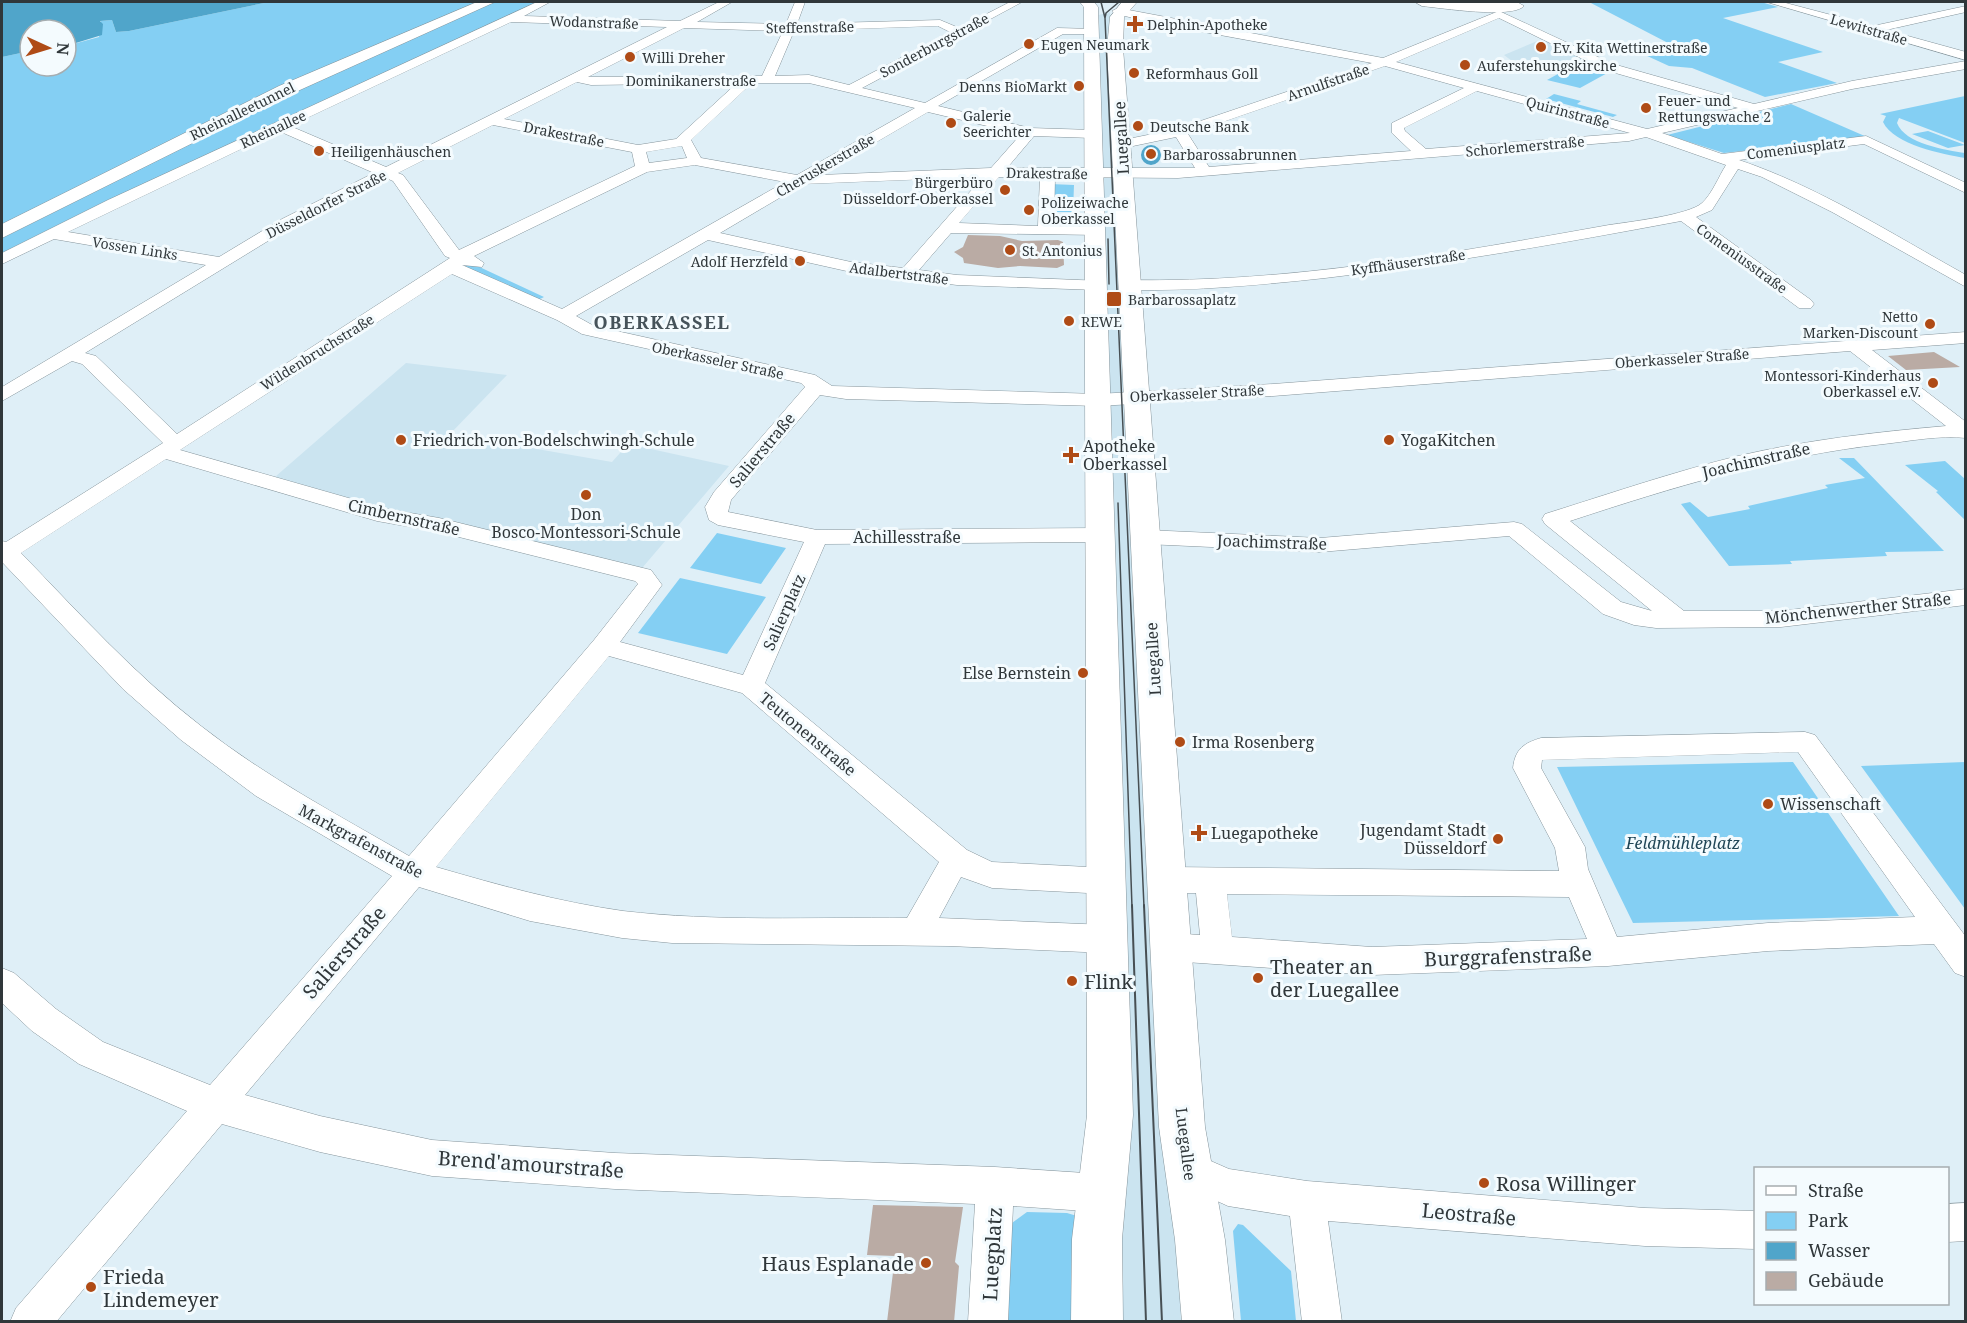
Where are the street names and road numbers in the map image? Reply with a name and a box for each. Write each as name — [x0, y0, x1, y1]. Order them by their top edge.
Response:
street label: Sonderburgstraße — [876, 8, 992, 82]
street label: Lewitstraße — [1828, 9, 1910, 49]
street label: Wodanstraße — [549, 11, 639, 33]
street label: Steffenstraße — [766, 17, 854, 37]
street label: Arnulfstraße — [1284, 59, 1372, 105]
street label: Dominikanerstraße — [626, 71, 756, 90]
street label: Rheinalleetunnel — [187, 78, 297, 144]
street label: Quirinstraße — [1524, 92, 1612, 132]
street label: Luegallee — [1108, 101, 1134, 175]
street label: Rheinallee — [237, 106, 309, 152]
street label: Drakestraße — [522, 117, 606, 151]
street label: Cheruskerstraße — [772, 129, 878, 201]
street label: Schorlemerstraße — [1465, 131, 1585, 161]
street label: Comeniusplatz — [1746, 133, 1846, 163]
street label: Drakestraße — [1006, 163, 1088, 183]
street label: Düsseldorfer Straße — [262, 165, 390, 243]
street label: Comeniusstraße — [1693, 219, 1791, 297]
street label: Vossen Links — [91, 232, 179, 264]
street label: Kyffhäuserstraße — [1350, 245, 1466, 279]
street label: Adalbertstraße — [848, 257, 950, 289]
street label: Wildenbruchstraße — [257, 309, 377, 395]
street label: Oberkasseler Straße — [650, 337, 786, 383]
street label: Oberkasseler Straße — [1614, 344, 1750, 372]
street label: Oberkasseler Straße — [1129, 380, 1265, 406]
street label: Salierstraße — [724, 408, 800, 492]
street label: Joachimstraße — [1699, 437, 1812, 483]
street label: Cimbernstraße — [346, 493, 462, 541]
street label: Achillesstraße — [853, 526, 961, 548]
street label: Joachimstraße — [1216, 529, 1327, 555]
street label: Salierplatz — [757, 570, 811, 654]
street label: Mönchenwerther Straße — [1764, 587, 1952, 629]
street label: Luegallee — [1140, 622, 1166, 696]
street label: Teutonenstraße — [755, 687, 861, 781]
street label: Markgrafenstraße — [295, 799, 427, 883]
street label: Salierstraße — [296, 900, 392, 1004]
street label: Burggrafenstraße — [1424, 940, 1592, 972]
street label: Luegallee — [1171, 1106, 1201, 1182]
street label: Brend'amourstraße — [437, 1144, 625, 1184]
street label: Leostraße — [1421, 1196, 1517, 1232]
street label: Luegplatz — [976, 1207, 1008, 1301]

